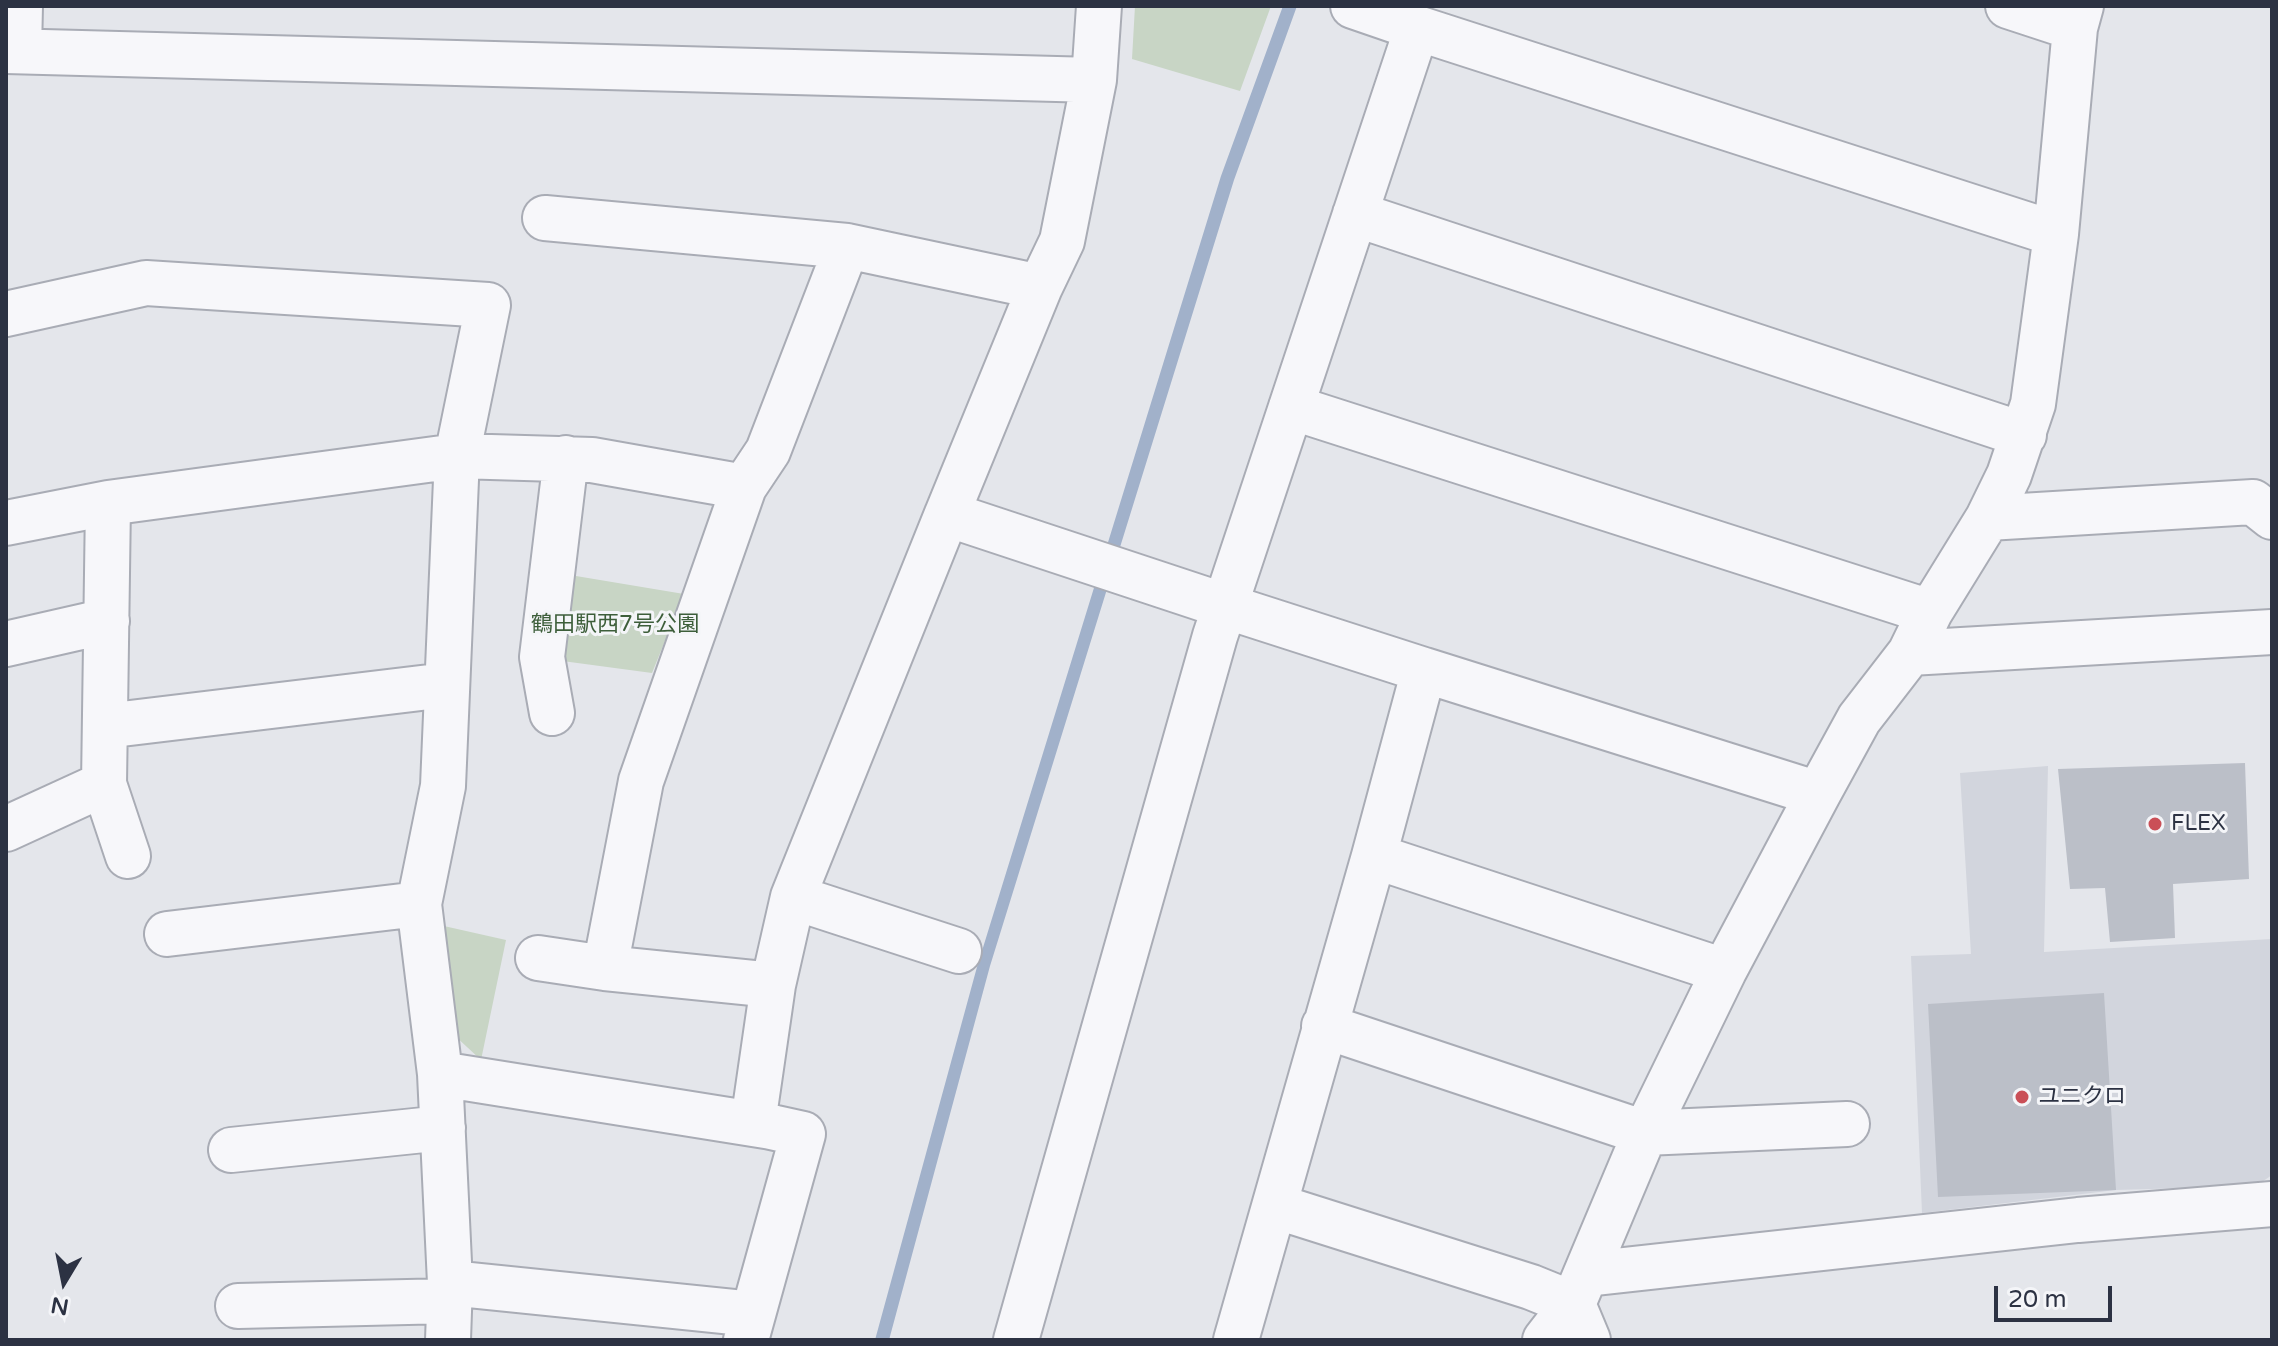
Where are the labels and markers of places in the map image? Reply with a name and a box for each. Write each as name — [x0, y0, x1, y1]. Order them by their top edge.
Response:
place label: FLEX — [2171, 811, 2226, 837]
marker: FLEX — [2146, 815, 2164, 833]
place label: ユニクロ — [2038, 1084, 2126, 1110]
marker: ユニクロ — [2013, 1088, 2031, 1106]

